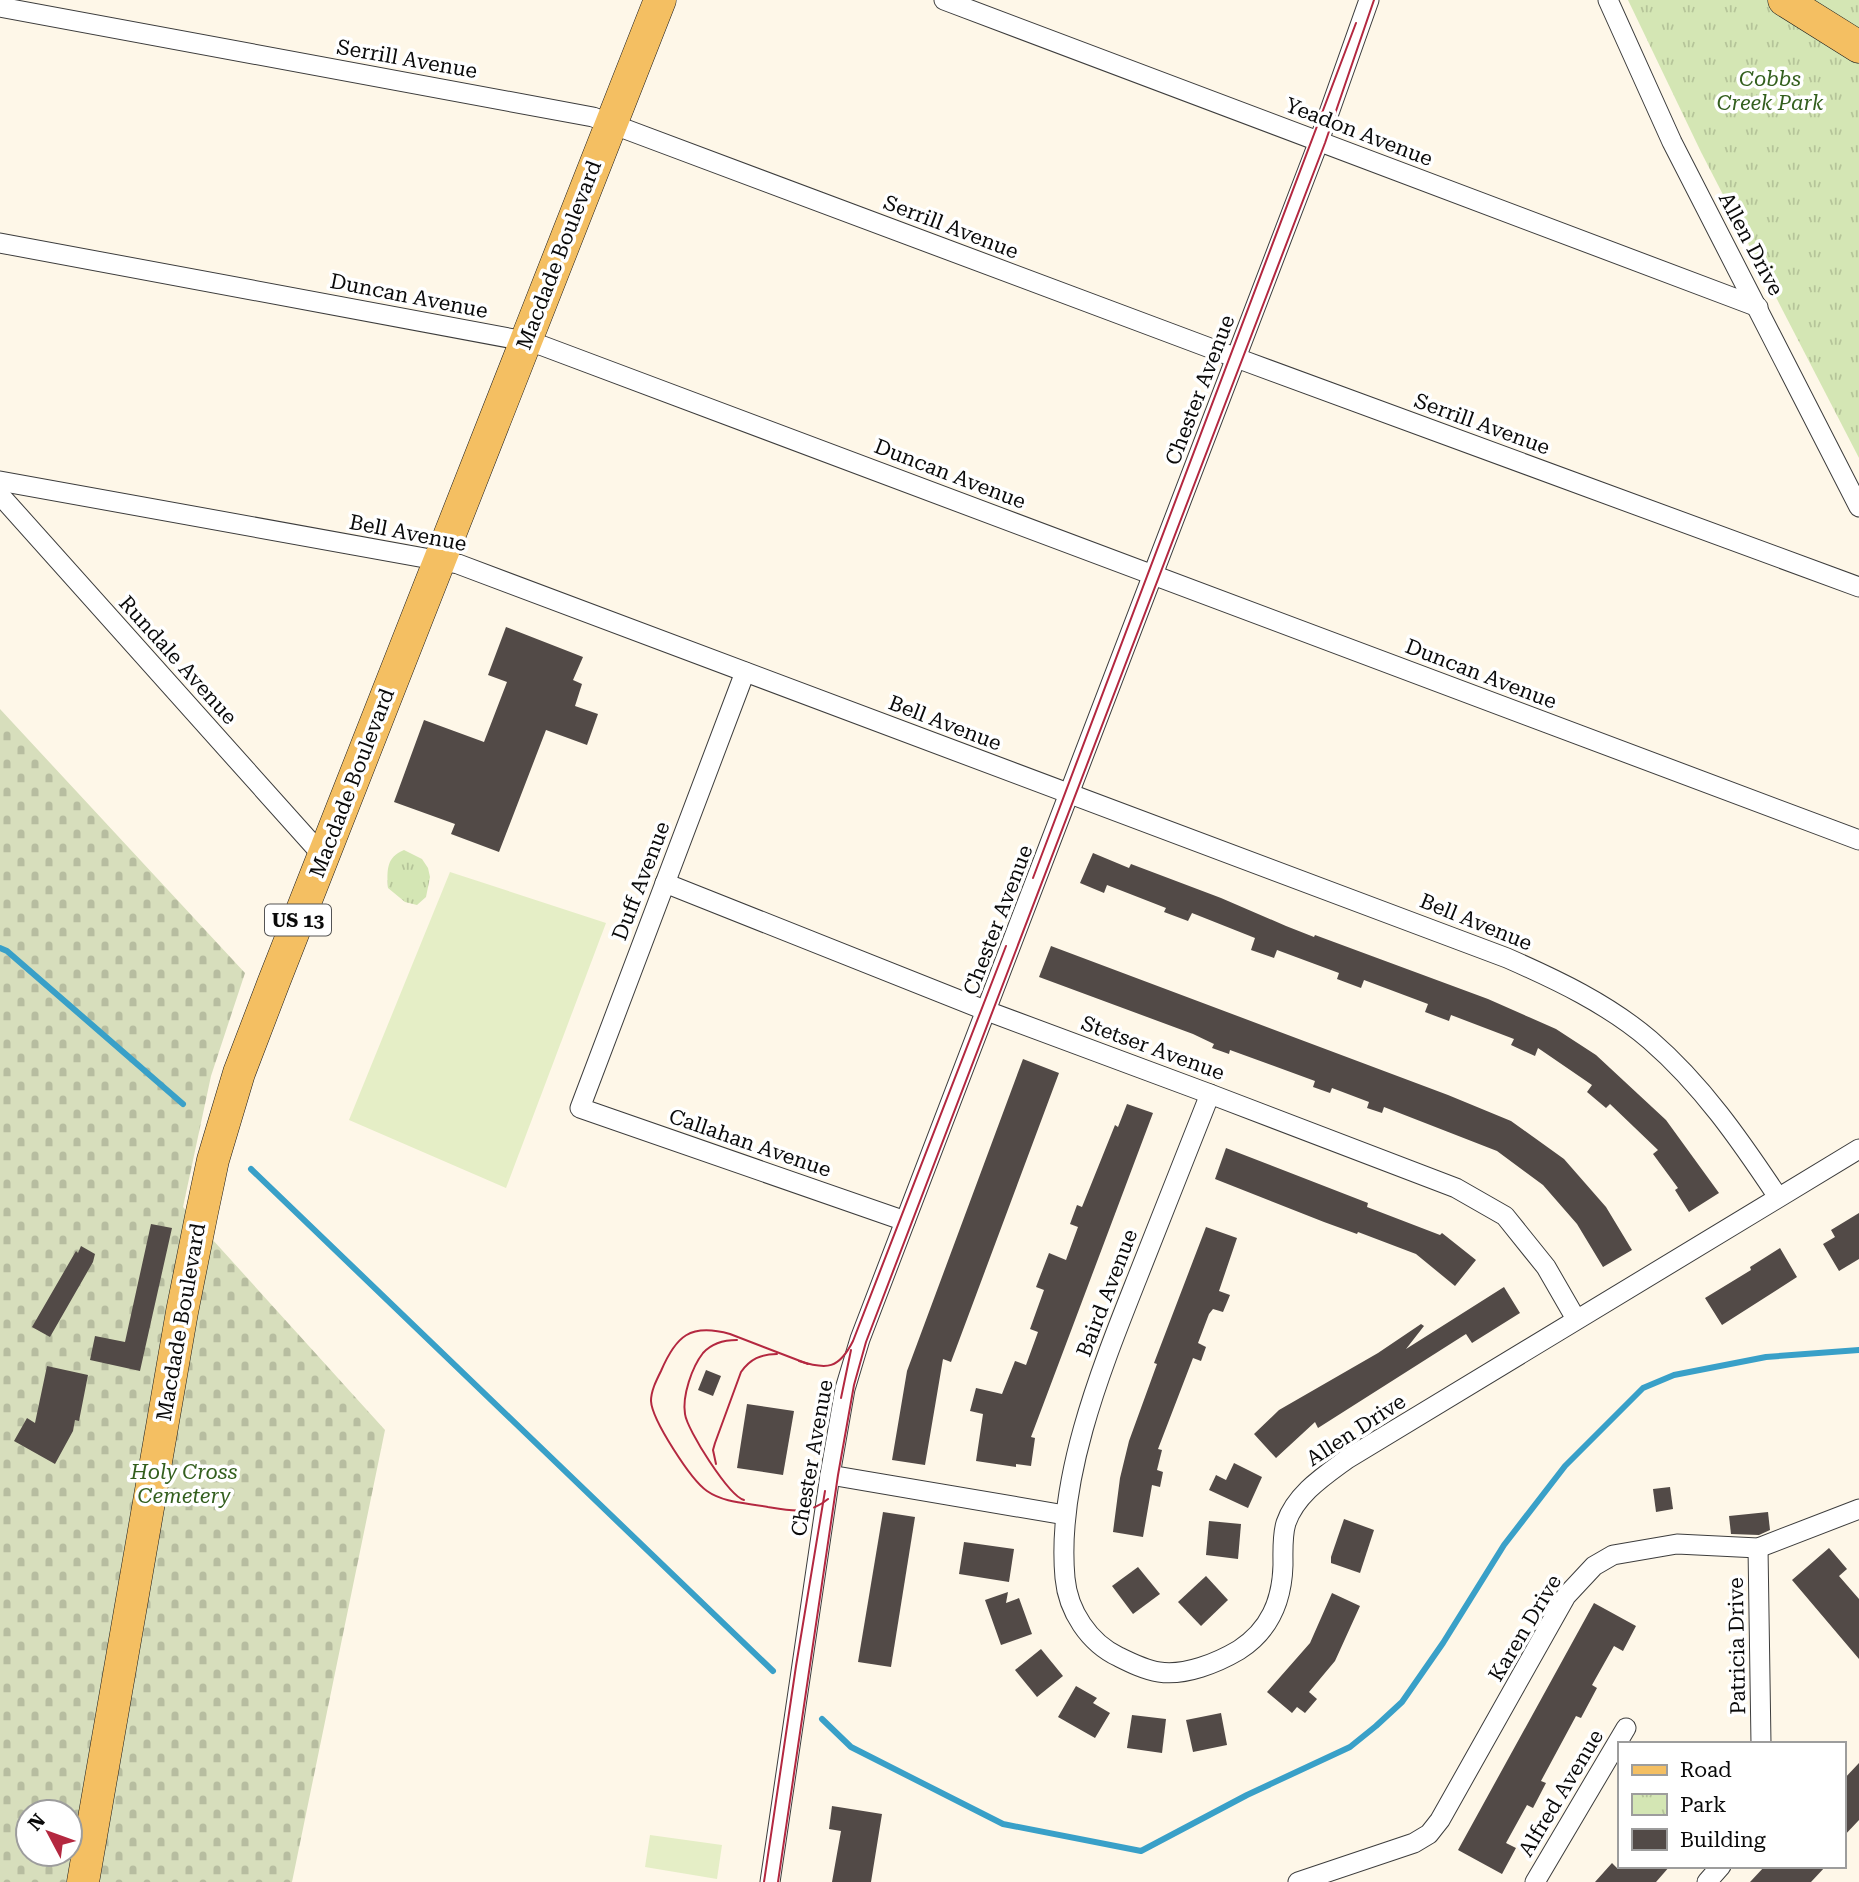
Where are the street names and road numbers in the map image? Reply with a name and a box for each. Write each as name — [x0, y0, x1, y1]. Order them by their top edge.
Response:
street label: Serrill Avenue — [335, 35, 479, 83]
street label: Yeadon Avenue — [1282, 93, 1436, 171]
street label: Macdade Boulevard — [512, 157, 606, 353]
street label: Allen Drive — [1714, 188, 1788, 300]
street label: Serrill Avenue — [880, 190, 1022, 264]
street label: Duncan Avenue — [328, 269, 490, 323]
street label: Chester Avenue — [1160, 312, 1240, 468]
street label: Serrill Avenue — [1411, 388, 1553, 460]
street label: Duncan Avenue — [871, 434, 1029, 514]
street label: Bell Avenue — [347, 510, 469, 556]
street label: Rundale Avenue — [114, 591, 242, 729]
street label: Duncan Avenue — [1402, 634, 1560, 714]
street label: Macdade Boulevard — [305, 685, 399, 881]
street label: Bell Avenue — [885, 690, 1005, 756]
street label: Duff Avenue — [607, 818, 675, 944]
street label: Chester Avenue — [958, 842, 1038, 998]
street label: Bell Avenue — [1416, 889, 1536, 955]
road number: US 13 — [265, 904, 331, 936]
street label: Stetser Avenue — [1078, 1011, 1228, 1085]
street label: Callahan Avenue — [666, 1104, 834, 1182]
street label: Macdade Boulevard — [152, 1221, 210, 1423]
street label: Baird Avenue — [1072, 1226, 1142, 1360]
street label: Chester Avenue — [786, 1378, 838, 1538]
street label: Allen Drive — [1302, 1389, 1410, 1471]
street label: Karen Drive — [1484, 1570, 1566, 1686]
street label: Patricia Drive — [1724, 1577, 1750, 1715]
street label: Alfred Avenue — [1514, 1725, 1608, 1861]

